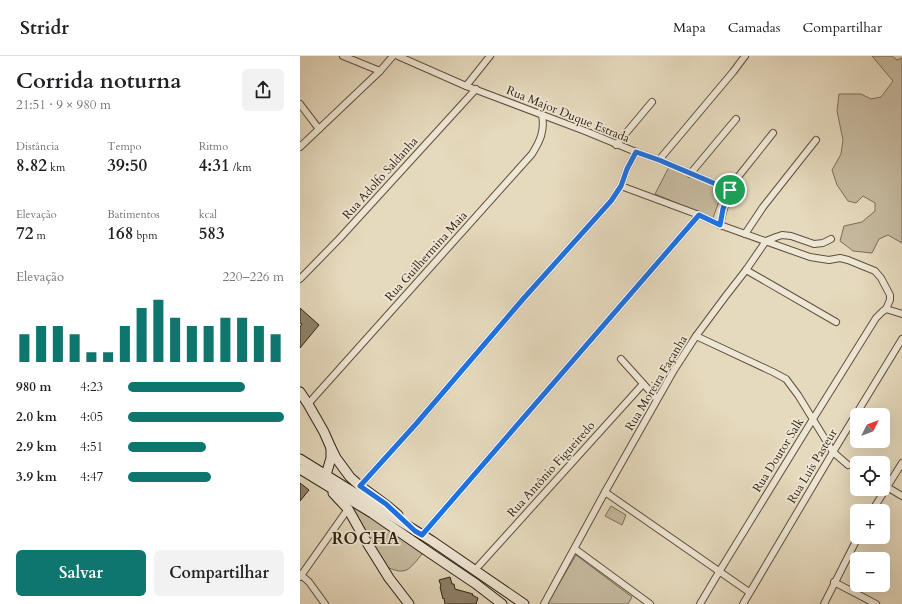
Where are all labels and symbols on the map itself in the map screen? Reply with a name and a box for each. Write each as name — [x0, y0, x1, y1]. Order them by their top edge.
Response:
street label: Rua Major Duque Estrada — [504, 82, 633, 146]
street label: Rua Adolfo Saldanha — [339, 133, 422, 223]
pin — [713, 173, 747, 207]
street label: Rua Guilhermina Maia — [381, 207, 471, 304]
street label: Rua Moreira Façanha — [621, 332, 691, 434]
north arrow — [850, 408, 890, 448]
street label: Rua Doutor Salk — [749, 414, 808, 495]
street label: Rua Antônio Figueiredo — [504, 417, 599, 520]
street label: Rua Luís Pasteur — [783, 425, 841, 506]
district label: ROCHA — [332, 528, 400, 550]

